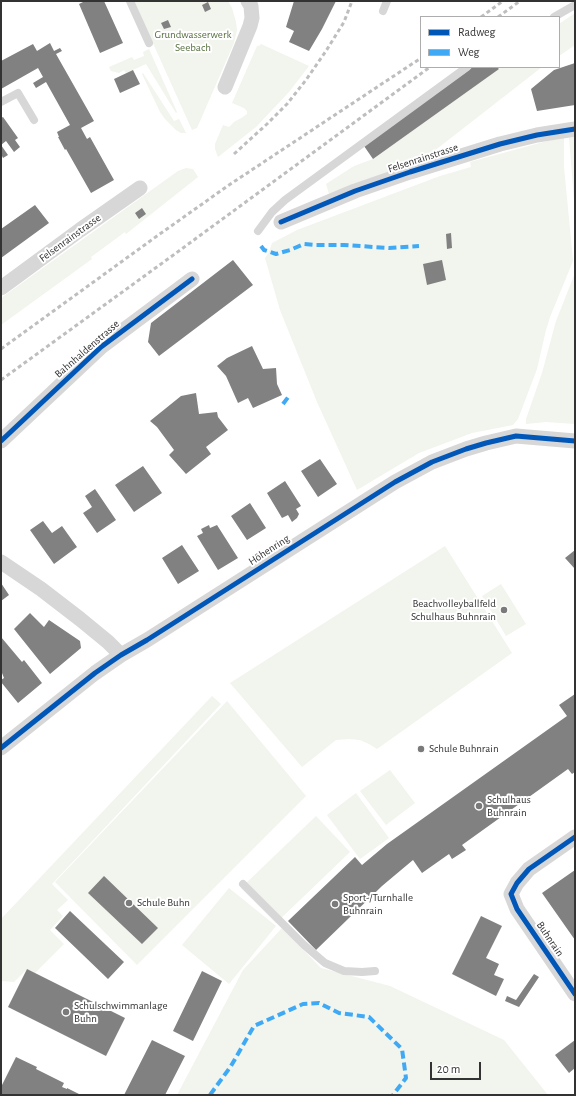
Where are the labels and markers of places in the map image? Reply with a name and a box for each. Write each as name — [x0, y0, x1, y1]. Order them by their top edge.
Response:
place label: Beachvolleyballfeld Schulhaus Buhnrain — [411, 597, 496, 623]
marker: Beachvolleyballfeld Schulhaus Buhnrain — [499, 605, 509, 615]
place label: Schule Buhnrain — [429, 742, 499, 756]
marker: Schule Buhnrain — [416, 744, 426, 754]
place label: Schulhaus Buhnrain — [487, 793, 531, 819]
marker: Schulhaus Buhnrain — [474, 801, 484, 811]
place label: Sport-/Turnhalle Buhnrain — [343, 891, 413, 917]
place label: Schule Buhn — [137, 896, 190, 910]
marker: Schule Buhn — [124, 898, 134, 908]
marker: Sport-/Turnhalle Buhnrain — [330, 899, 340, 909]
place label: Schulschwimmanlage Buhn — [74, 999, 168, 1025]
marker: Schulschwimmanlage Buhn — [61, 1007, 71, 1017]

